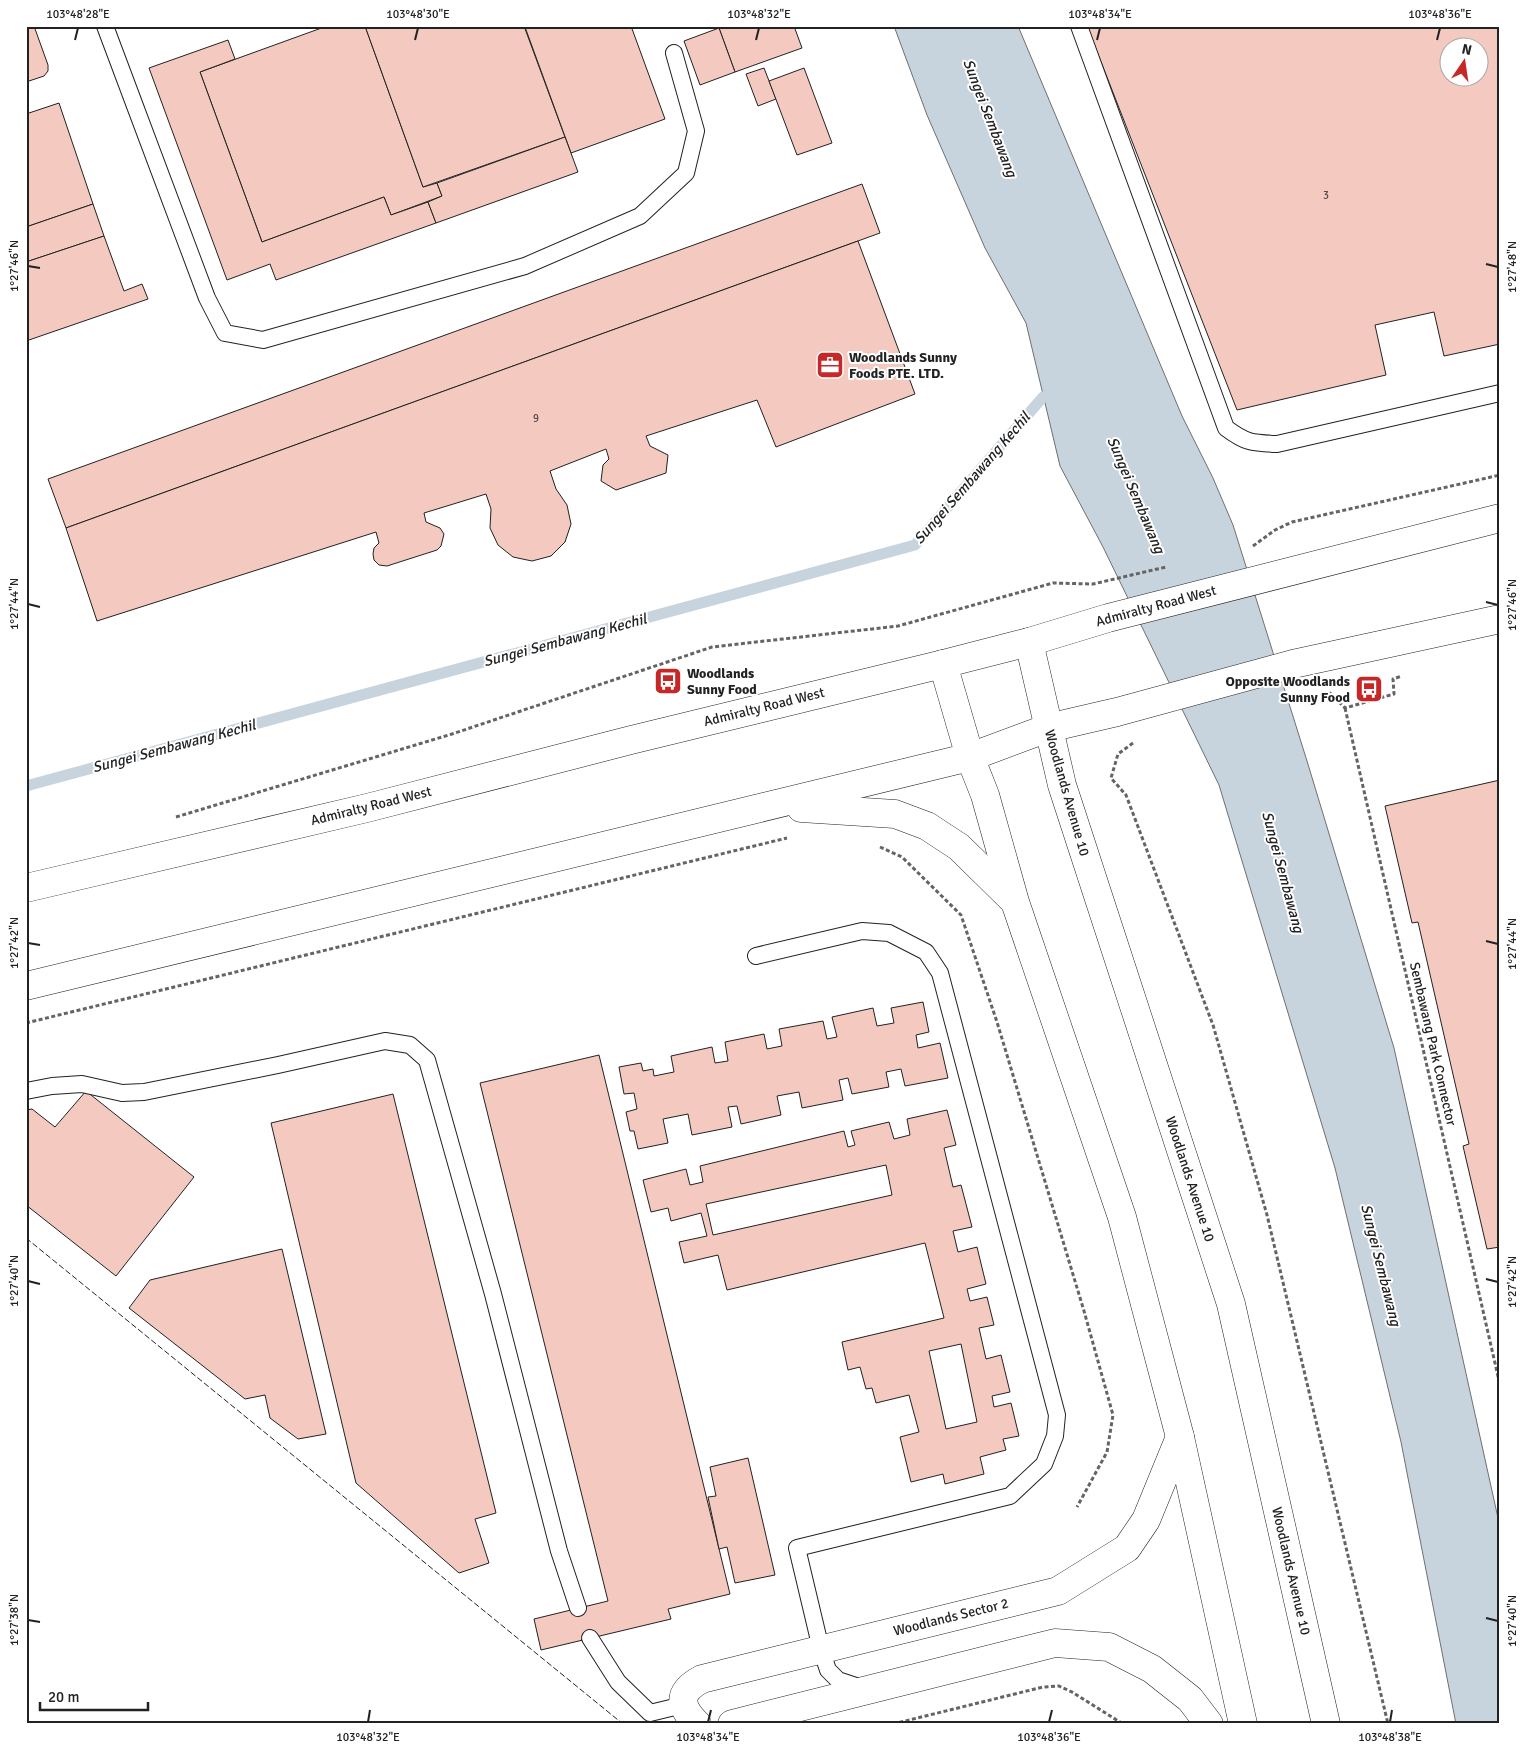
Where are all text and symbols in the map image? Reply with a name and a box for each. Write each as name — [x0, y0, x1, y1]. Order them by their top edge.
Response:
text: 103°48'28"E — [46, 7, 110, 22]
text: 103°48'30"E — [386, 7, 450, 22]
text: 103°48'32"E — [727, 7, 791, 22]
text: 103°48'34"E — [1068, 7, 1132, 22]
text: 103°48'36"E — [1408, 7, 1472, 22]
north arrow — [1438, 38, 1488, 88]
text: N — [1460, 40, 1473, 59]
water label: Sungei Sembawang — [959, 56, 1021, 181]
house number: 3 — [1323, 189, 1329, 202]
text: 1°27'46"N — [7, 240, 22, 292]
text: 1°27'48"N — [1505, 241, 1520, 293]
place label: Woodlands Sunny Foods PTE. LTD. — [849, 349, 957, 382]
office icon: Woodlands Sunny Foods PTE. LTD. — [815, 350, 845, 380]
water label: Sungei Sembawang Kechil — [910, 407, 1035, 547]
house number: 9 — [533, 412, 539, 425]
water label: Sungei Sembawang — [1103, 434, 1169, 557]
text: 1°27'44"N — [7, 578, 22, 630]
text: 1°27'46"N — [1505, 579, 1520, 631]
street label: Admiralty Road West — [1094, 582, 1218, 630]
water label: Sungei Sembawang Kechil — [481, 609, 650, 670]
place label: Woodlands Sunny Food — [687, 665, 757, 698]
bus stop icon: Woodlands Sunny Food — [653, 666, 683, 696]
place label: Opposite Woodlands Sunny Food — [1225, 673, 1350, 706]
bus stop icon: Opposite Woodlands Sunny Food — [1354, 674, 1384, 704]
street label: Admiralty Road West — [702, 684, 826, 730]
water label: Sungei Sembawang Kechil — [90, 715, 259, 776]
street label: Woodlands Avenue 10 — [1041, 728, 1093, 858]
street label: Admiralty Road West — [309, 783, 433, 829]
water label: Sungei Sembawang — [1258, 809, 1308, 936]
text: 1°27'42"N — [7, 917, 22, 969]
text: 1°27'44"N — [1505, 918, 1520, 970]
street label: Sembawang Park Connector — [1406, 961, 1460, 1128]
street label: Woodlands Avenue 10 — [1162, 1114, 1218, 1244]
water label: Sungei Sembawang — [1357, 1202, 1405, 1329]
text: 1°27'40"N — [7, 1255, 22, 1307]
text: 1°27'42"N — [1505, 1256, 1520, 1308]
street label: Woodlands Avenue 10 — [1268, 1505, 1314, 1637]
text: 1°27'38"N — [7, 1594, 22, 1646]
street label: Woodlands Sector 2 — [892, 1594, 1010, 1640]
text: 1°27'40"N — [1505, 1595, 1520, 1647]
scale bar — [40, 1680, 148, 1712]
text: 20 m — [48, 1688, 79, 1706]
text: 103°48'32"E — [336, 1730, 400, 1745]
text: 103°48'34"E — [676, 1730, 740, 1745]
text: 103°48'36"E — [1017, 1730, 1081, 1745]
text: 103°48'38"E — [1358, 1730, 1422, 1745]

